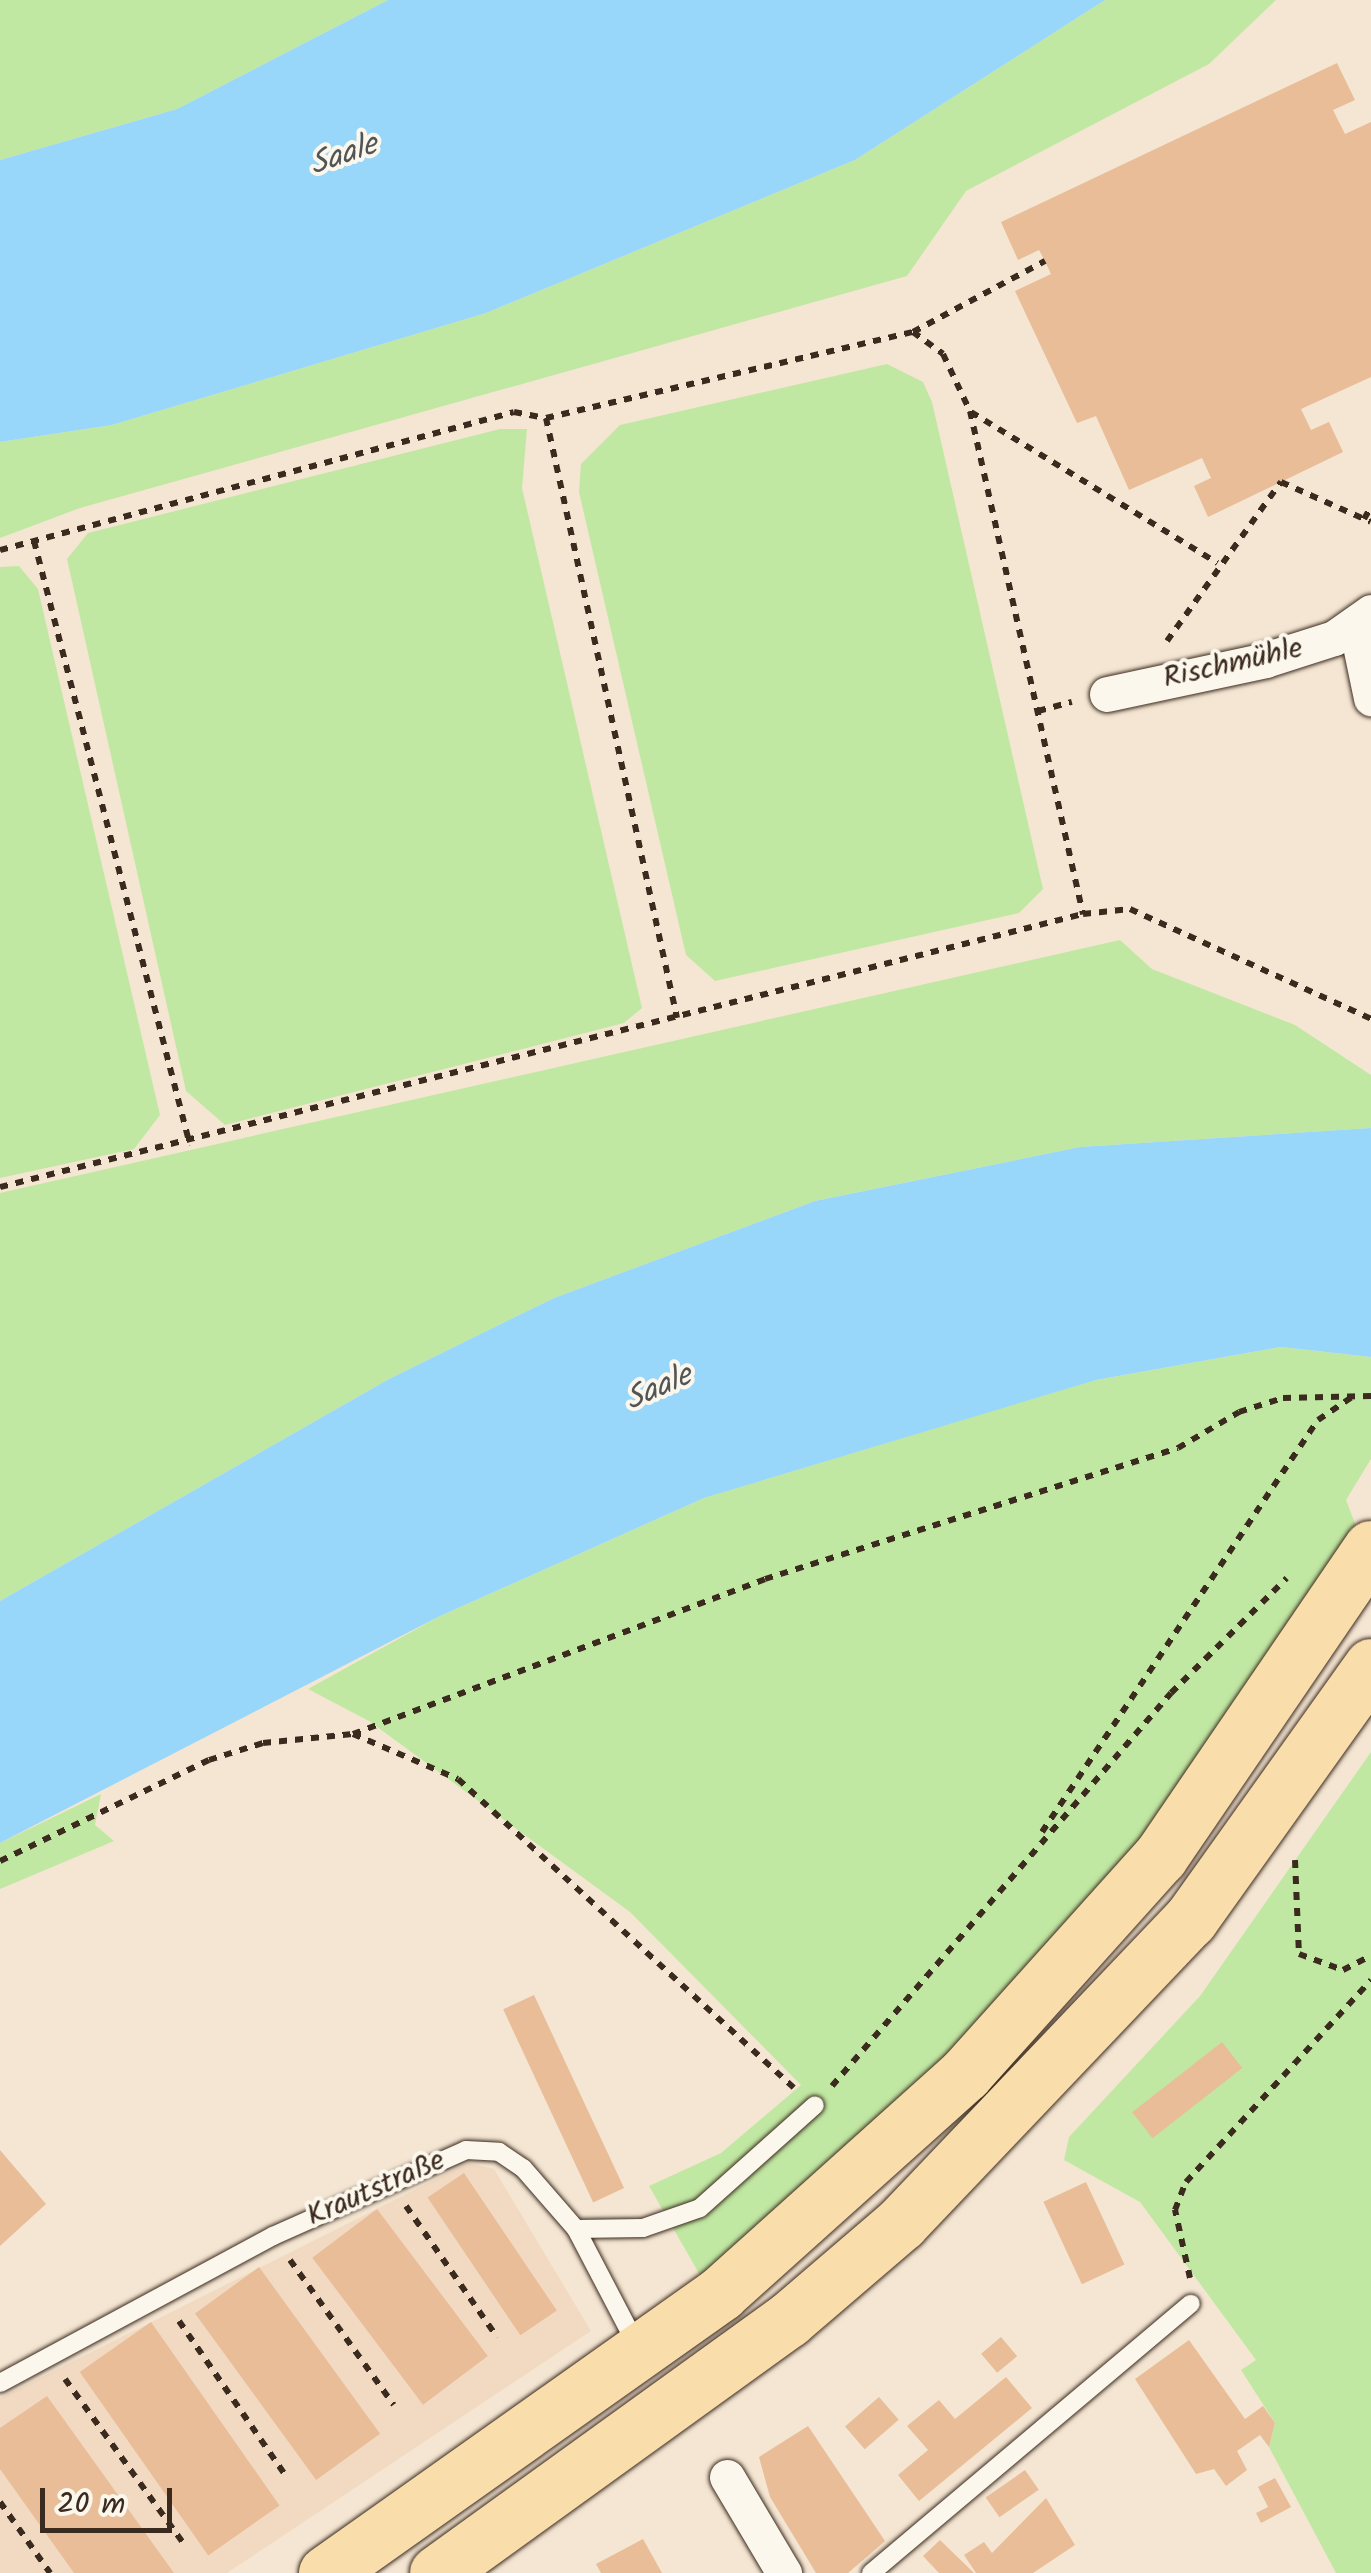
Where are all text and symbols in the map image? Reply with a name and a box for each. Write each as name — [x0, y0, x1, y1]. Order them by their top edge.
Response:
water label: Saale — [305, 127, 383, 185]
street label: Rischmühle — [1160, 630, 1306, 698]
water label: Saale — [620, 1357, 698, 1421]
street label: Krautstraße — [301, 2143, 451, 2235]
scale bar — [45, 2468, 178, 2530]
text: 20 m — [57, 2481, 125, 2529]

